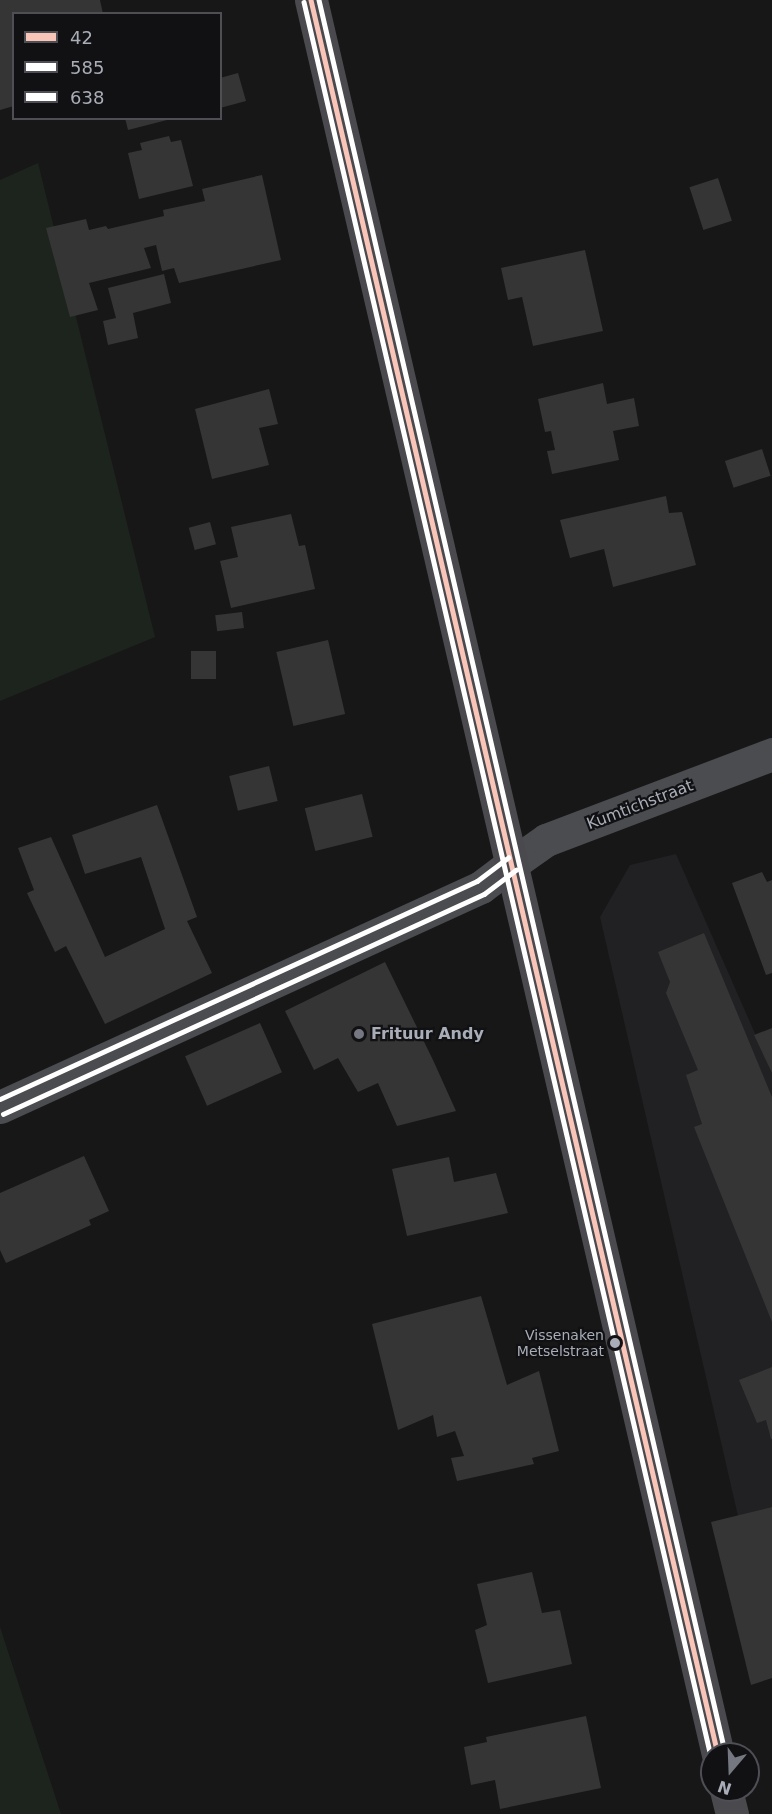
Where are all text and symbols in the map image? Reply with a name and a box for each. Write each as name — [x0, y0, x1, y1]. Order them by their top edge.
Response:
legend — [12, 12, 222, 120]
text: 42 — [70, 27, 93, 48]
text: 585 — [70, 57, 104, 78]
text: 638 — [70, 87, 104, 108]
street label: Kumtichstraat — [584, 776, 696, 834]
place label: Frituur Andy — [371, 1024, 484, 1044]
marker: Frituur Andy — [352, 1027, 366, 1041]
place label: Vissenaken Metselstraat — [517, 1327, 604, 1360]
marker: Vissenaken Metselstraat — [609, 1337, 621, 1349]
north arrow — [700, 1742, 760, 1802]
text: N — [715, 1776, 734, 1799]

